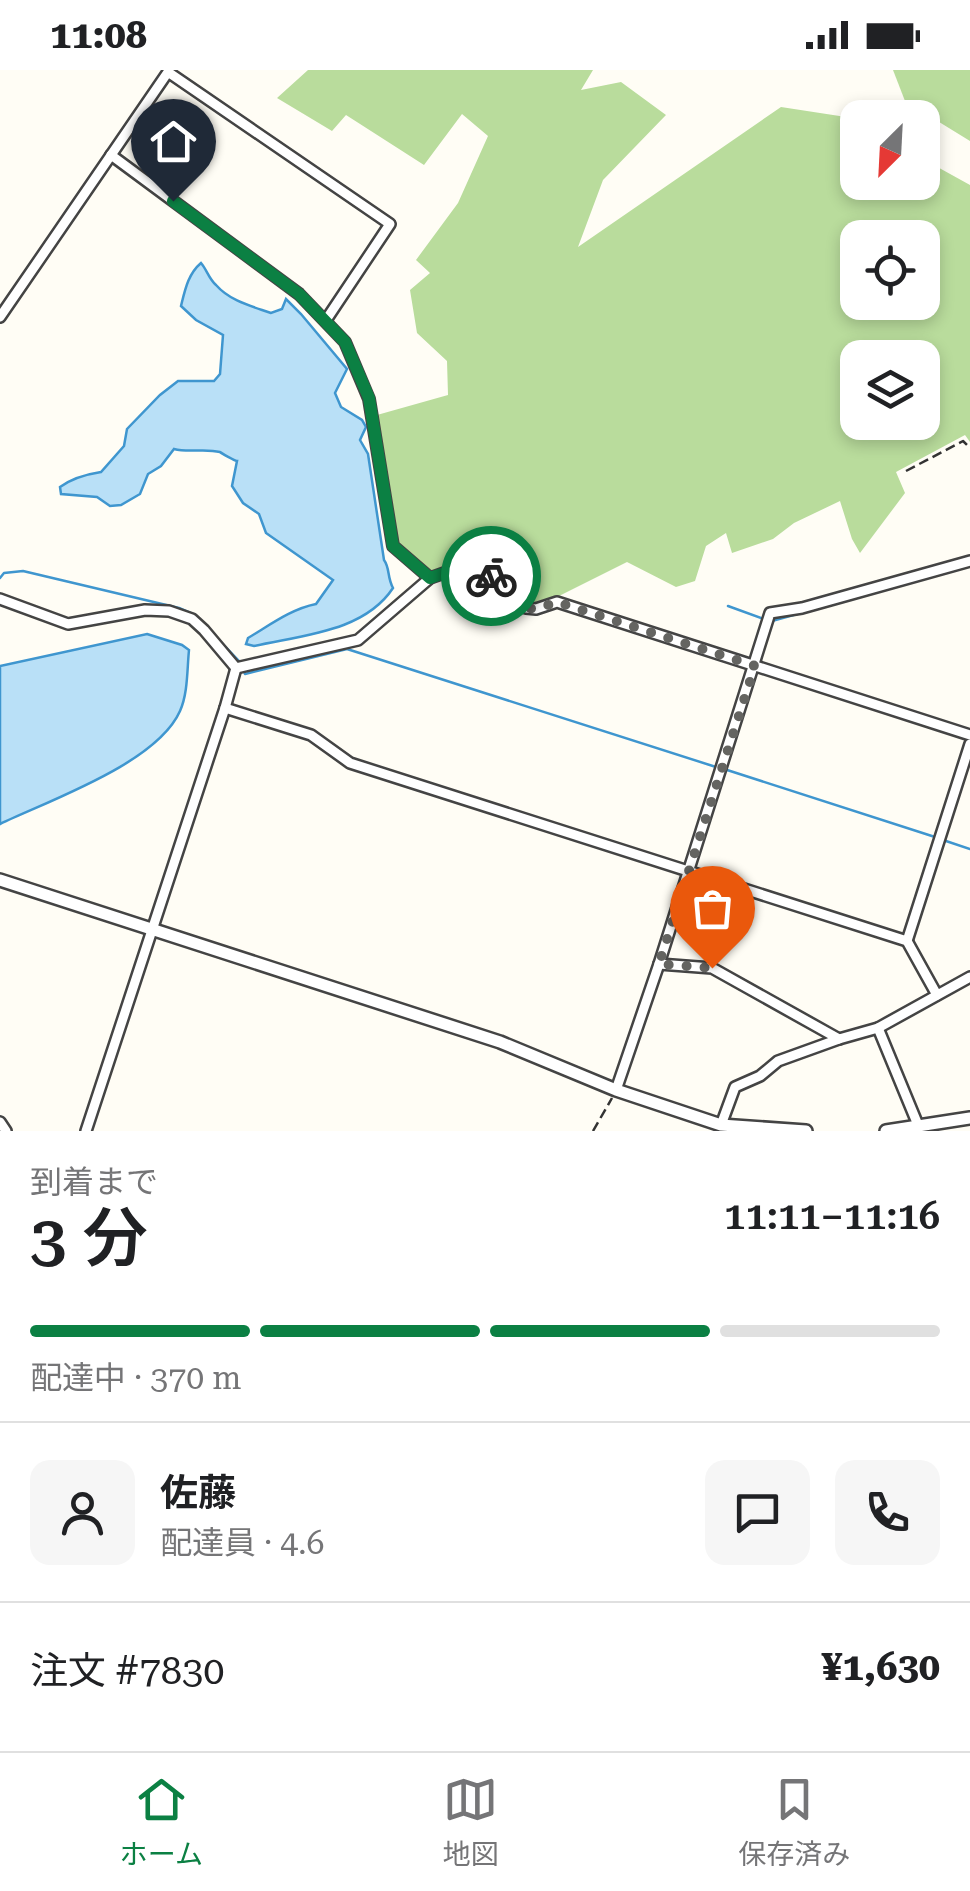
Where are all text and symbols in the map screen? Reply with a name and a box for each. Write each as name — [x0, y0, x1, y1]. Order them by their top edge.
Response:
text: 11:08 — [50, 13, 147, 57]
pin — [131, 99, 216, 202]
north arrow — [840, 100, 940, 200]
map controls — [840, 100, 940, 440]
icon: home — [146, 114, 201, 169]
button: locate — [840, 220, 940, 320]
button: layers — [840, 340, 940, 440]
courier — [441, 526, 541, 626]
icon: bike — [464, 549, 519, 604]
pin — [670, 866, 755, 969]
icon: bag — [685, 881, 740, 936]
text: 到着まで — [30, 1163, 158, 1201]
text: 11:11–11:16 — [724, 1194, 940, 1238]
text: 3 分 — [30, 1201, 148, 1277]
text: 配達中 · 370 m — [30, 1359, 241, 1397]
button: person — [30, 1460, 135, 1565]
button: chat — [705, 1460, 810, 1565]
button: phone — [835, 1460, 940, 1565]
text: 佐藤 — [160, 1471, 236, 1515]
text: 配達員 · 4.6 — [160, 1524, 324, 1562]
text: ¥1,630 — [821, 1645, 940, 1689]
text: 注文 #7830 — [30, 1649, 225, 1693]
tab: ホーム — [120, 1772, 203, 1872]
tab: 地図 — [443, 1772, 499, 1872]
tab: 保存済み — [738, 1772, 850, 1872]

